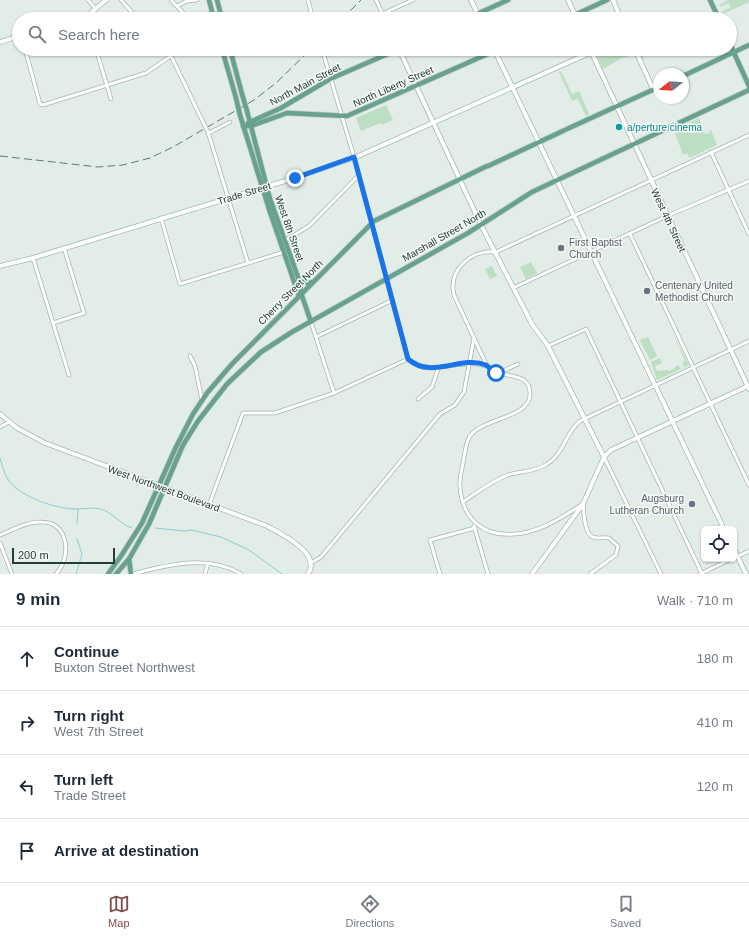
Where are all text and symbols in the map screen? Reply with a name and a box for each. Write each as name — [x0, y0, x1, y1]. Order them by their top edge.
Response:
search box — [12, 12, 737, 56]
icon: search — [26, 23, 48, 45]
text: Search here — [58, 26, 140, 43]
street label: North Main Street — [268, 61, 343, 108]
street label: North Liberty Street — [351, 64, 435, 109]
north arrow — [653, 68, 689, 104]
marker: a/perture cinema — [614, 122, 624, 132]
place label: a/perture cinema — [627, 122, 702, 133]
route end — [286, 169, 304, 187]
street label: Trade Street — [216, 180, 272, 207]
street label: West 4th Street — [649, 187, 688, 254]
street label: West 8th Street — [273, 194, 306, 263]
street label: Marshall Street North — [401, 207, 488, 264]
place label: First Baptist Church — [569, 237, 622, 260]
marker: First Baptist Church — [556, 243, 566, 253]
street label: Cherry Street North — [256, 258, 325, 327]
place label: Centenary United Methodist Church — [655, 280, 733, 303]
marker: Centenary United Methodist Church — [642, 286, 652, 296]
route start — [487, 364, 505, 382]
street label: West Northwest Boulevard — [106, 463, 221, 514]
place label: Augsburg Lutheran Church — [610, 493, 684, 516]
marker: Augsburg Lutheran Church — [687, 499, 697, 509]
map controls — [701, 526, 737, 562]
button: locate — [701, 526, 737, 562]
scale bar — [12, 546, 115, 565]
text: 200 m — [18, 549, 49, 561]
text: 9 min — [16, 590, 60, 609]
text: Walk · 710 m — [657, 593, 733, 608]
text: Continue — [54, 643, 119, 660]
icon: ahead — [16, 648, 38, 670]
text: 180 m — [697, 651, 733, 666]
text: Buxton Street Northwest — [54, 660, 195, 675]
text: Turn right — [54, 707, 124, 724]
icon: right — [16, 712, 38, 734]
text: 410 m — [697, 715, 733, 730]
text: West 7th Street — [54, 724, 143, 739]
text: Turn left — [54, 771, 113, 788]
icon: left — [16, 776, 38, 798]
text: 120 m — [697, 779, 733, 794]
text: Trade Street — [54, 788, 126, 803]
icon: arrive — [16, 840, 38, 862]
text: Arrive at destination — [54, 842, 199, 859]
tab: Map — [108, 893, 130, 929]
tab: Directions — [345, 893, 394, 929]
tab: Saved — [610, 893, 641, 929]

